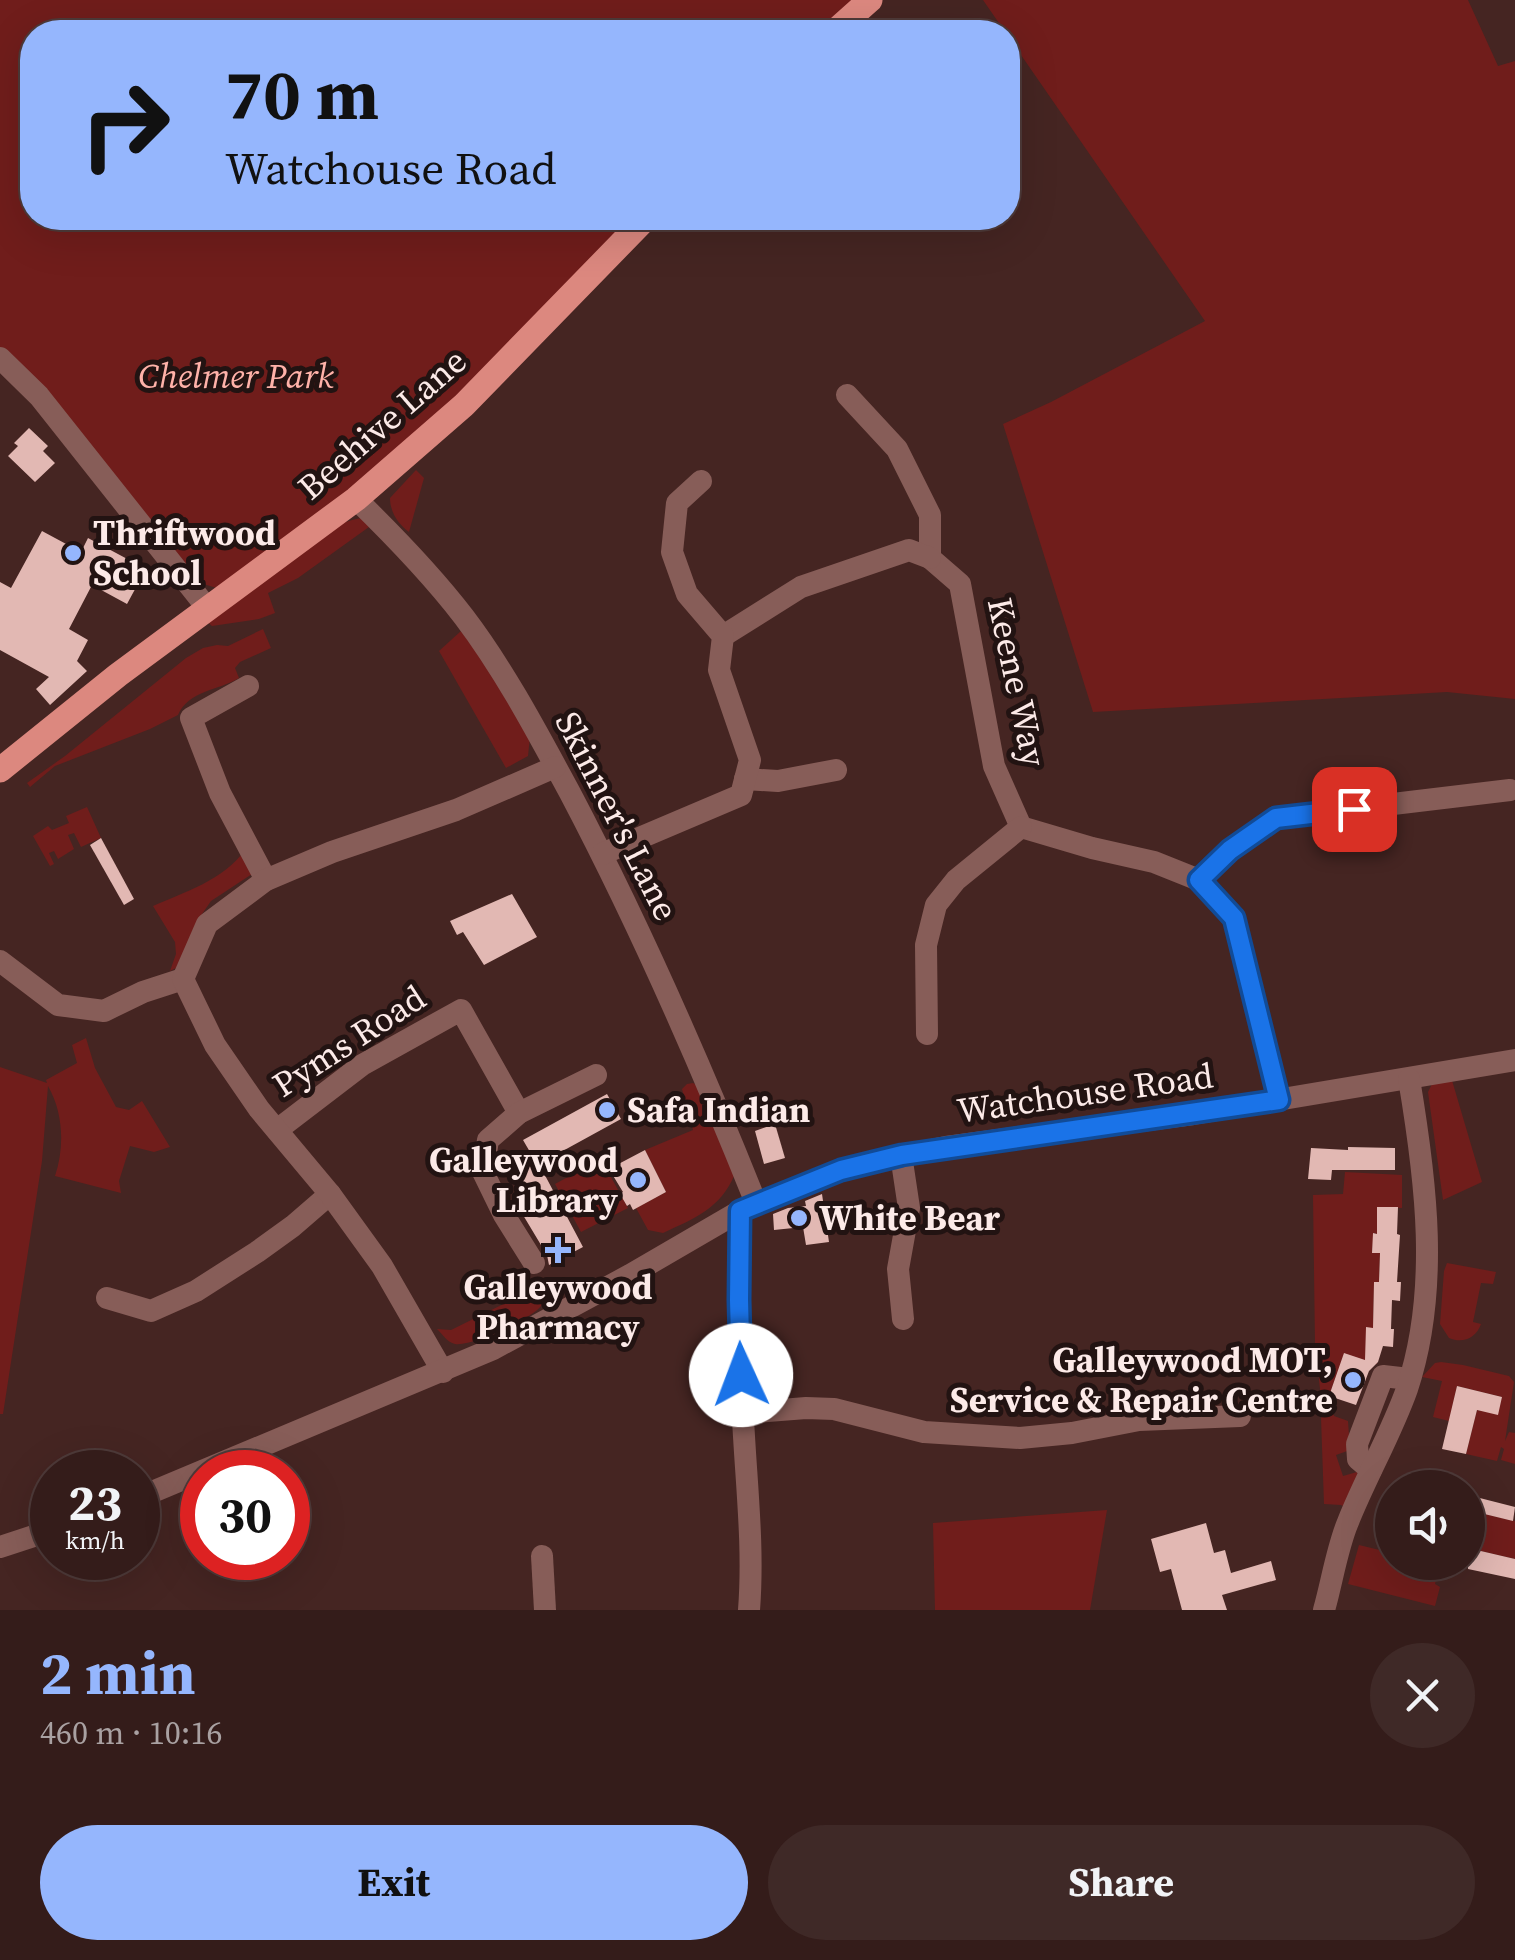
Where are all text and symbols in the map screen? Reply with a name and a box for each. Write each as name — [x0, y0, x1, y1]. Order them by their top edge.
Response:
text: 70 m — [225, 46, 379, 142]
icon: right — [60, 60, 190, 190]
text: Watchouse Road — [225, 137, 557, 199]
street label: Beehive Lane — [287, 337, 477, 511]
park label: Chelmer Park — [138, 352, 334, 400]
place label: Thriftwood School — [93, 509, 276, 597]
marker: Thriftwood School — [62, 542, 84, 564]
street label: Keene Way — [976, 593, 1058, 771]
street label: Skinner's Lane — [544, 703, 690, 929]
pin — [1312, 767, 1397, 852]
icon: arrive — [1327, 782, 1382, 837]
street label: Pyms Road — [263, 974, 435, 1108]
street label: Watchouse Road — [954, 1051, 1216, 1135]
place label: Safa Indian — [627, 1086, 810, 1134]
marker: Safa Indian — [596, 1099, 618, 1121]
place label: Galleywood Library — [429, 1136, 618, 1224]
marker: Galleywood Library — [627, 1169, 649, 1191]
place label: White Bear — [819, 1194, 1001, 1242]
marker: White Bear — [788, 1207, 810, 1229]
marker: Galleywood Pharmacy — [547, 1239, 569, 1261]
place label: Galleywood Pharmacy — [464, 1263, 653, 1351]
position arrow — [689, 1323, 793, 1427]
place label: Galleywood MOT, Service & Repair Centre — [950, 1336, 1333, 1424]
marker: Galleywood MOT, Service & Repair Centre — [1342, 1369, 1364, 1391]
speed limit sign: 30 — [180, 1450, 310, 1580]
text: 23 — [68, 1468, 122, 1537]
map controls — [1375, 1470, 1485, 1580]
button: sound — [1375, 1470, 1485, 1580]
text: km/h — [65, 1523, 125, 1557]
text: 2 min — [40, 1632, 196, 1714]
button: close — [1370, 1643, 1475, 1748]
text: 460 m · 10:16 — [40, 1711, 222, 1755]
button: Exit — [40, 1825, 748, 1940]
button: Share — [768, 1825, 1475, 1940]

